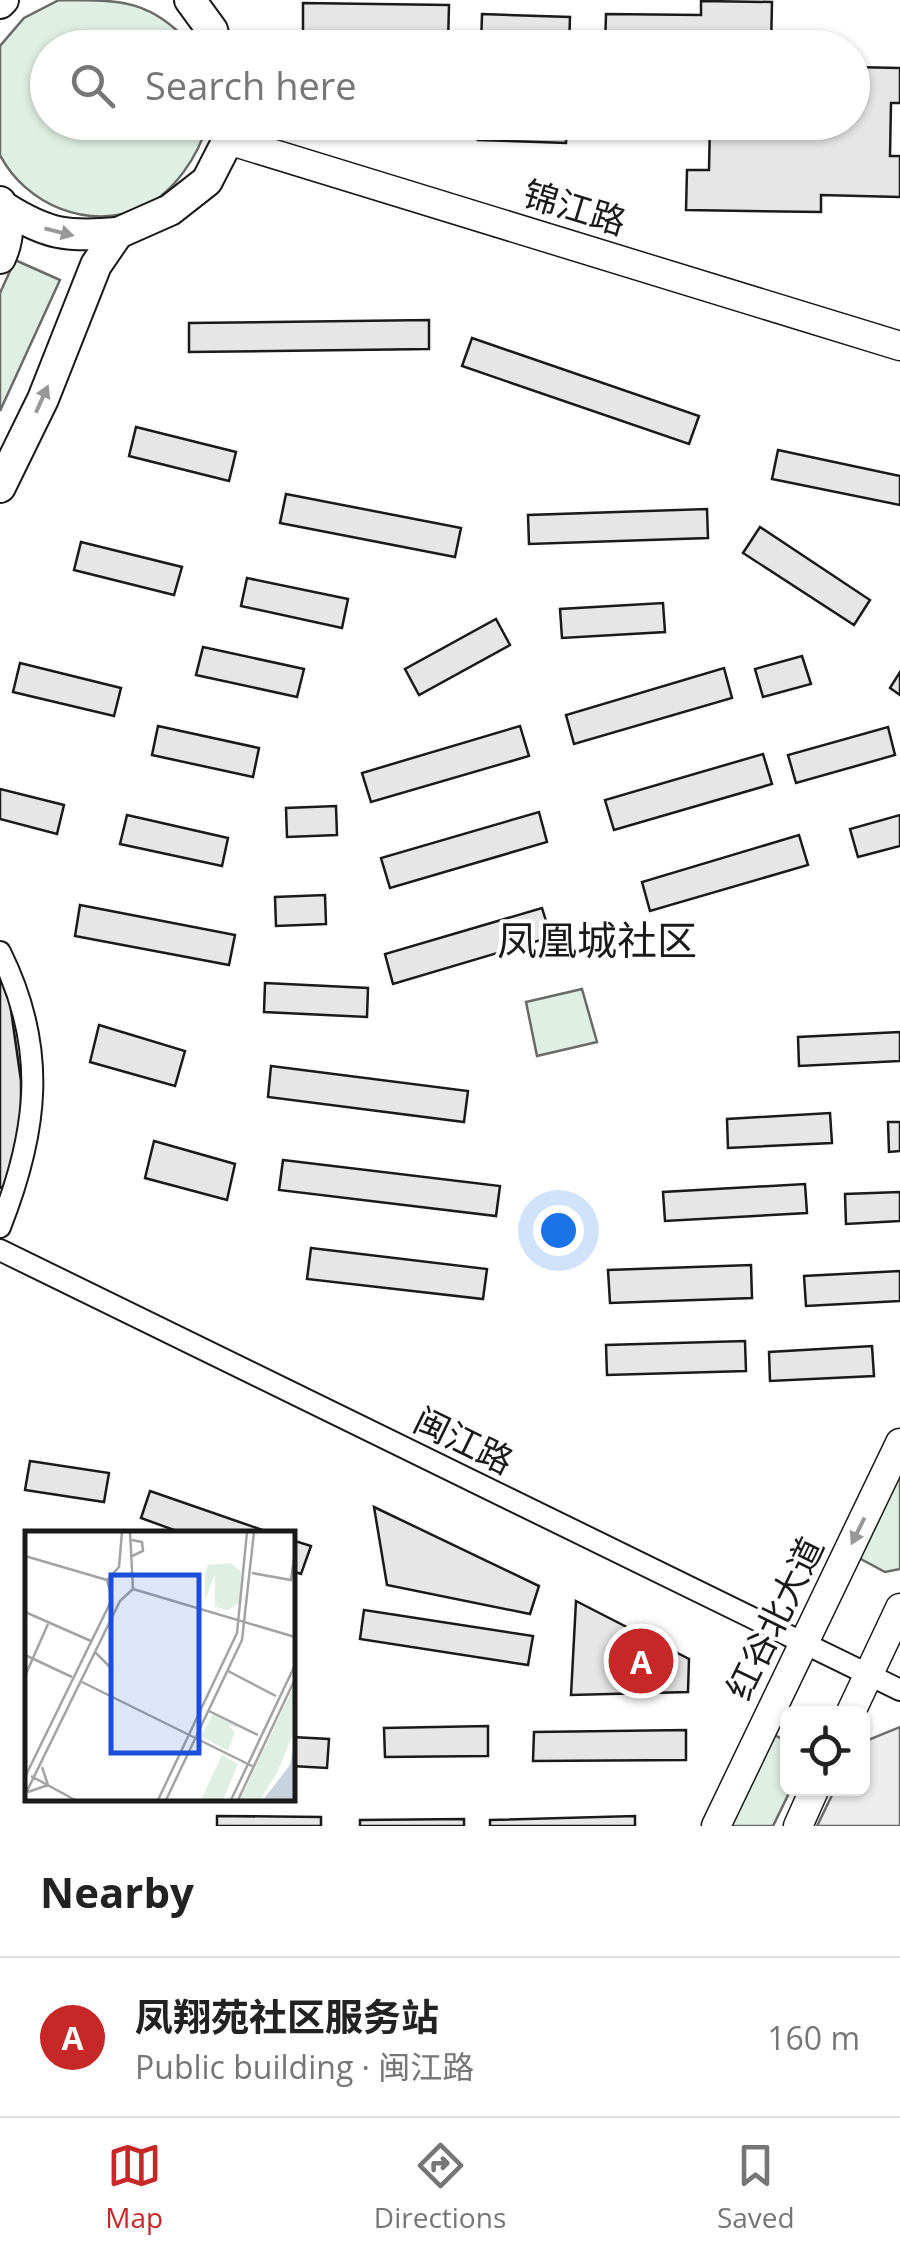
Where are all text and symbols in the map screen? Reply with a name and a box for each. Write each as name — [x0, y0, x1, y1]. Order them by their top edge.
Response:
search box — [30, 30, 870, 140]
icon: search — [65, 58, 120, 113]
text: Search here — [145, 59, 357, 111]
street label: 锦江路 — [518, 169, 632, 245]
one-way arrow — [44, 225, 75, 240]
one-way arrow — [34, 384, 50, 414]
district label: 凤凰城社区 — [497, 912, 697, 967]
your location — [533, 1205, 584, 1256]
street label: 闽江路 — [407, 1396, 521, 1484]
one-way arrow — [849, 1517, 866, 1546]
street label: 红谷北大道 — [715, 1529, 833, 1707]
inset map — [25, 1531, 295, 1801]
pin: A — [608, 1624, 674, 1698]
map controls — [780, 1706, 870, 1796]
button: locate — [780, 1706, 870, 1796]
text: Nearby — [40, 1863, 194, 1920]
text: 凤翔苑社区服务站 — [135, 1990, 439, 2042]
text: A — [61, 2016, 84, 2059]
text: 160 m — [767, 2016, 860, 2059]
text: Public building · 闽江路 — [135, 2045, 474, 2088]
tab: Map — [105, 2138, 163, 2236]
tab: Directions — [374, 2138, 506, 2236]
tab: Saved — [717, 2138, 795, 2236]

